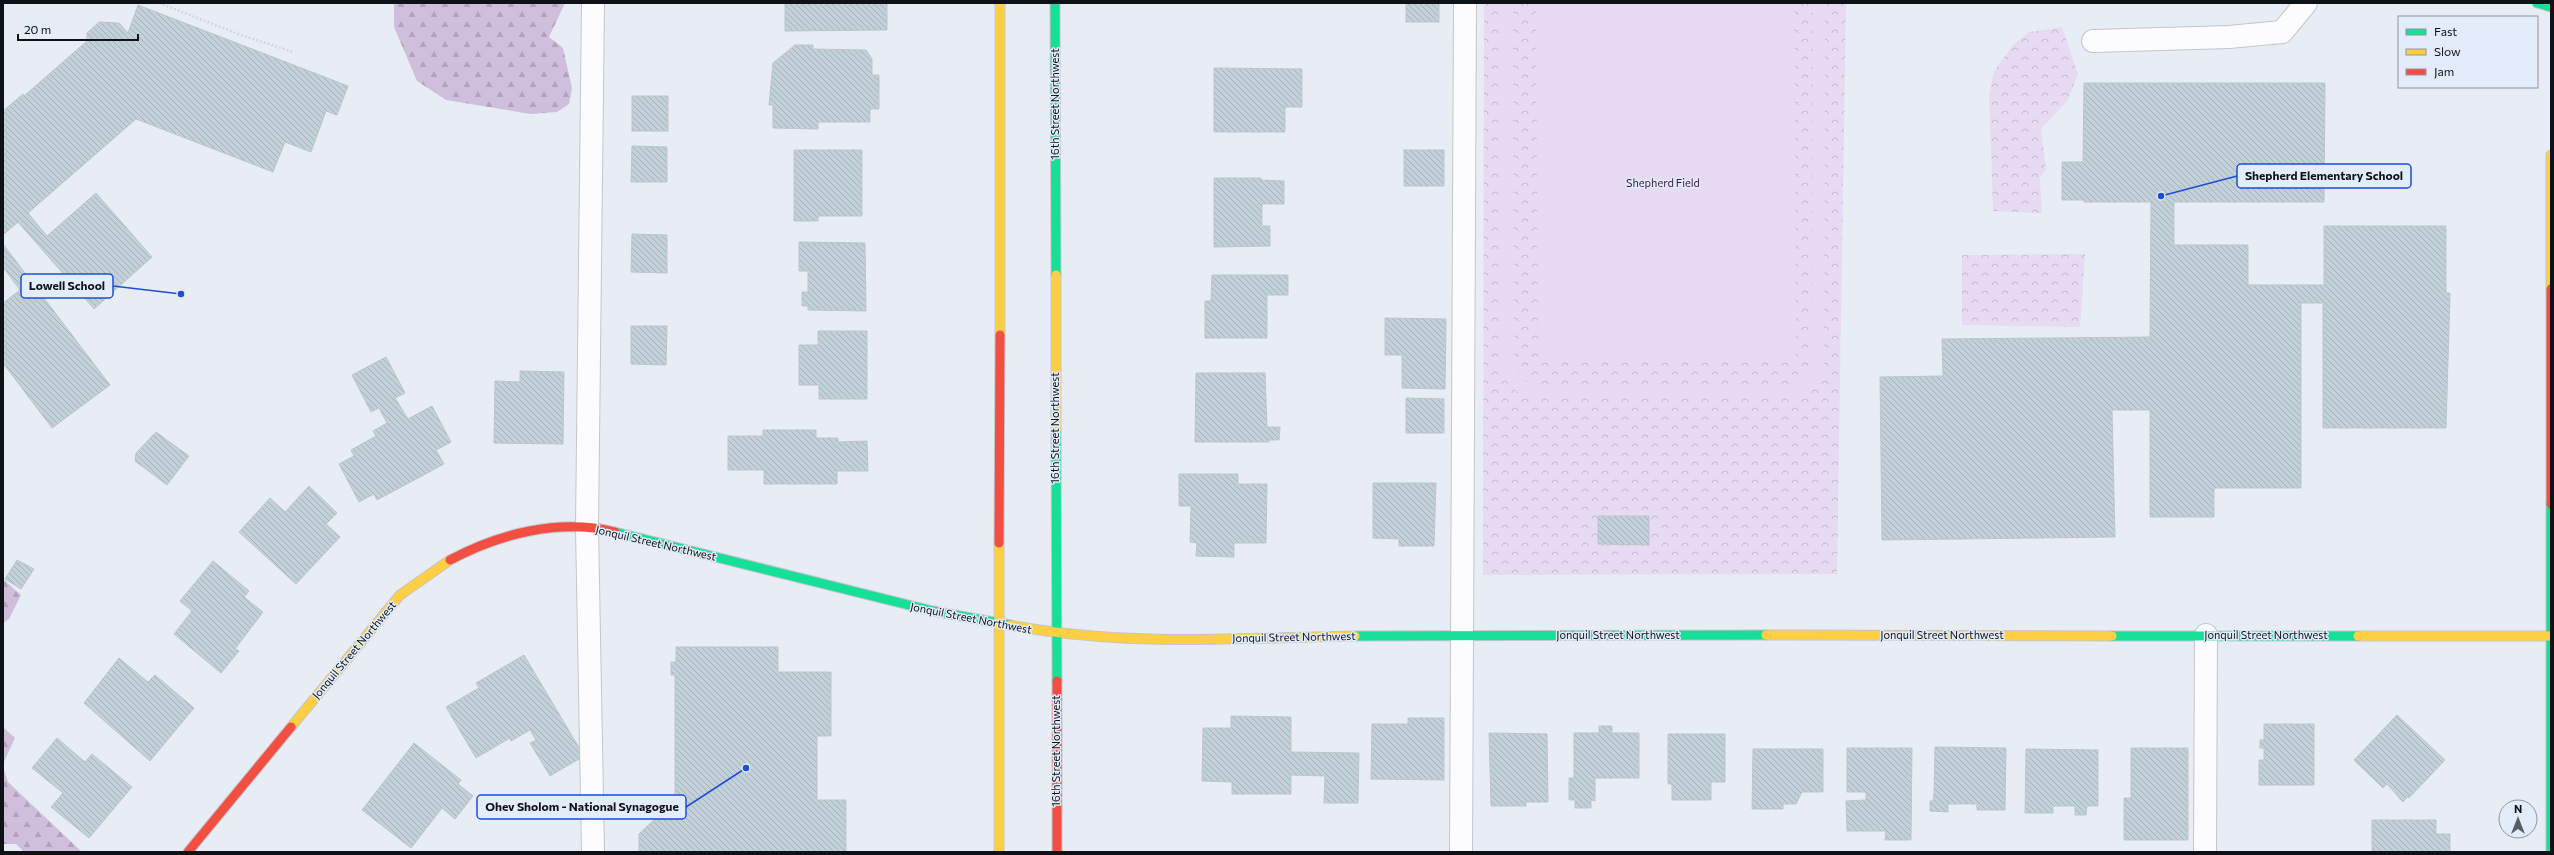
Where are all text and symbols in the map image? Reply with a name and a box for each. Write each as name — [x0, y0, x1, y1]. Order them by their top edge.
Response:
scale bar — [18, 16, 138, 42]
legend — [2398, 16, 2538, 88]
text: 20 m — [24, 22, 51, 36]
text: Fast — [2434, 24, 2457, 38]
text: Slow — [2434, 44, 2461, 58]
street label: 16th Street Northwest — [1048, 48, 1061, 160]
text: Jam — [2434, 64, 2454, 79]
callout: Shepherd Elementary School — [2237, 164, 2411, 188]
text: Shepherd Elementary School — [2245, 168, 2403, 182]
park label: Shepherd Field — [1626, 176, 1700, 189]
callout: Lowell School — [21, 274, 113, 298]
text: Lowell School — [29, 278, 105, 292]
street label: 16th Street Northwest — [1048, 372, 1061, 484]
street label: Jonquil Street Northwest — [594, 522, 718, 564]
street label: Jonquil Street Northwest — [309, 598, 399, 702]
street label: Jonquil Street Northwest — [909, 599, 1033, 637]
street label: Jonquil Street Northwest — [1556, 628, 1680, 642]
street label: Jonquil Street Northwest — [1880, 628, 2004, 642]
street label: Jonquil Street Northwest — [2204, 628, 2328, 642]
street label: Jonquil Street Northwest — [1232, 629, 1356, 645]
street label: 16th Street Northwest — [1049, 695, 1062, 807]
callout: Ohev Sholom - National Synagogue — [477, 795, 686, 819]
text: Ohev Sholom - National Synagogue — [485, 799, 679, 813]
north arrow — [2498, 799, 2538, 839]
text: N — [2514, 802, 2522, 815]

